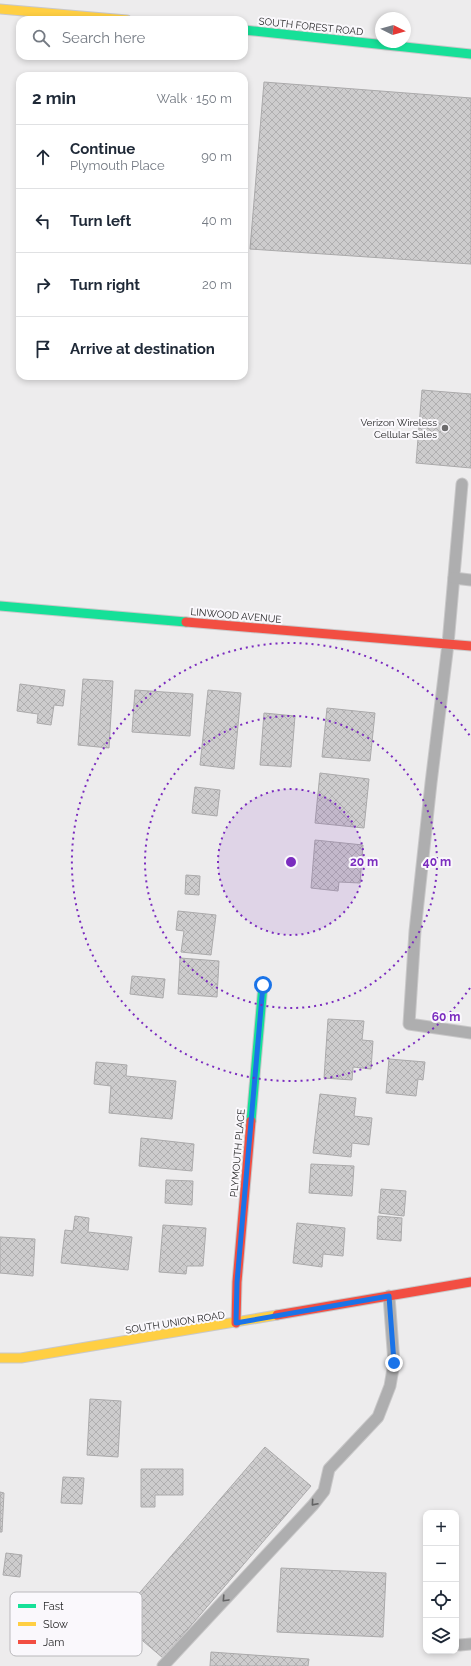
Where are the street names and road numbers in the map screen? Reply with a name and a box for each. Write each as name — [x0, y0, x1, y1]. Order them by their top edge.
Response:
street label: SOUTH FOREST ROAD — [258, 16, 364, 37]
street label: LINWOOD AVENUE — [190, 606, 282, 625]
street label: PLYMOUTH PLACE — [228, 1108, 247, 1198]
street label: SOUTH UNION ROAD — [125, 1309, 226, 1336]

